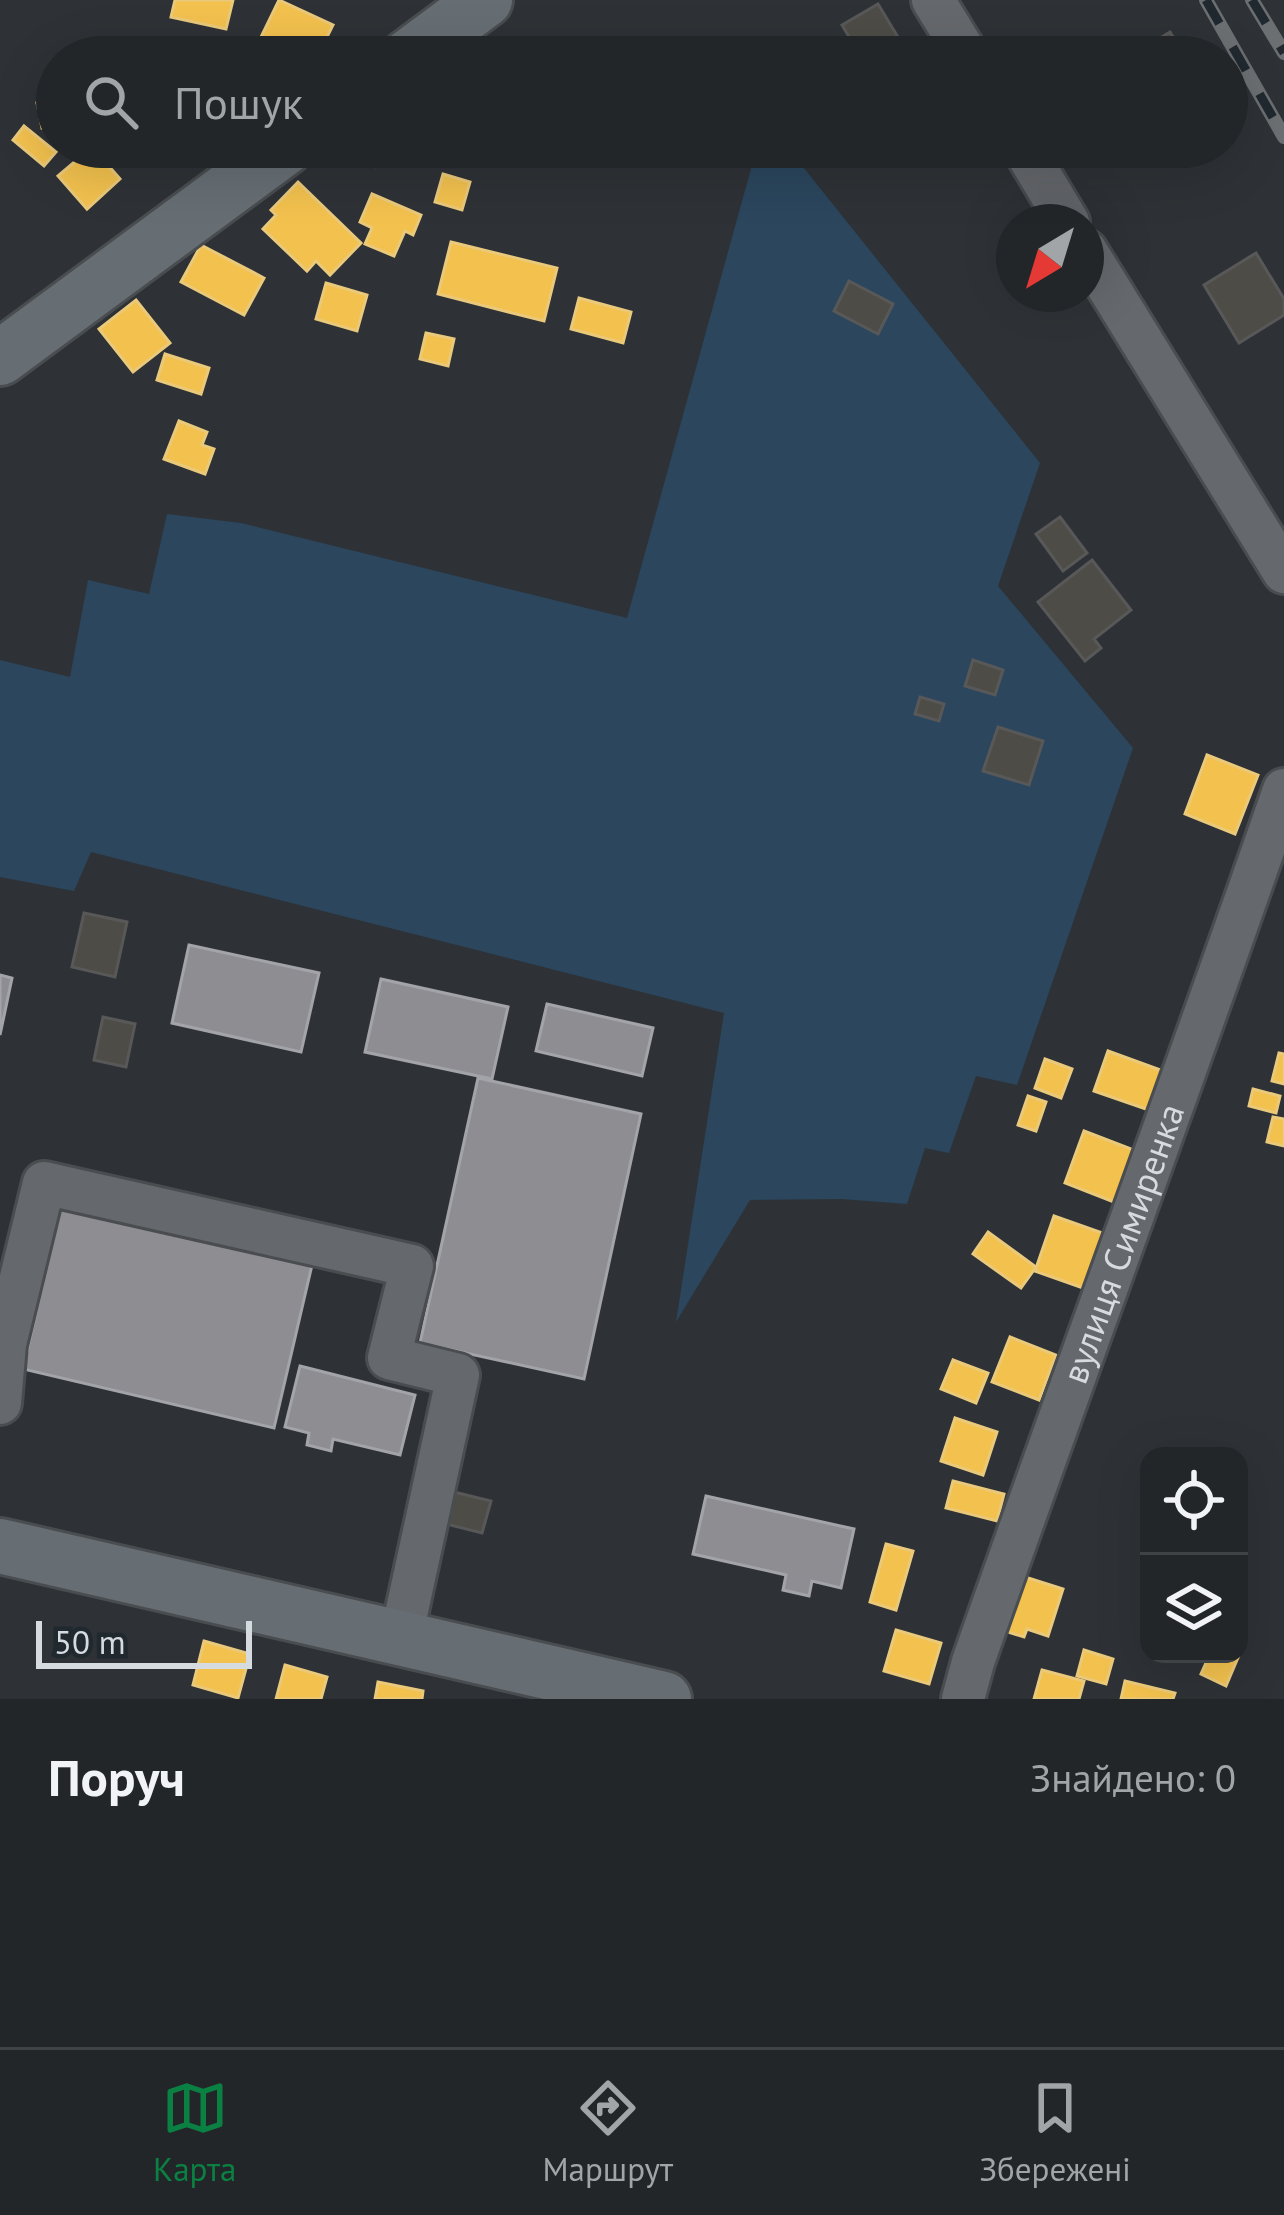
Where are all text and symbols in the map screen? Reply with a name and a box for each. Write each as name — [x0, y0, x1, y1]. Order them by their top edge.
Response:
search box — [36, 36, 1248, 168]
icon: search — [78, 69, 144, 135]
text: Пошук — [174, 73, 303, 131]
north arrow — [996, 204, 1104, 312]
street label: вулиця Симиренка — [1050, 1097, 1194, 1389]
map controls — [1140, 1447, 1248, 1663]
button: locate — [1140, 1447, 1248, 1555]
button: layers — [1140, 1555, 1248, 1663]
scale bar — [36, 1615, 252, 1668]
text: 50 m — [54, 1620, 126, 1663]
text: Поруч — [48, 1744, 185, 1810]
text: Знайдено: 0 — [1030, 1752, 1236, 1803]
tab: Карта — [153, 2075, 236, 2190]
tab: Маршрут — [543, 2075, 673, 2190]
tab: Збережені — [979, 2075, 1131, 2190]

